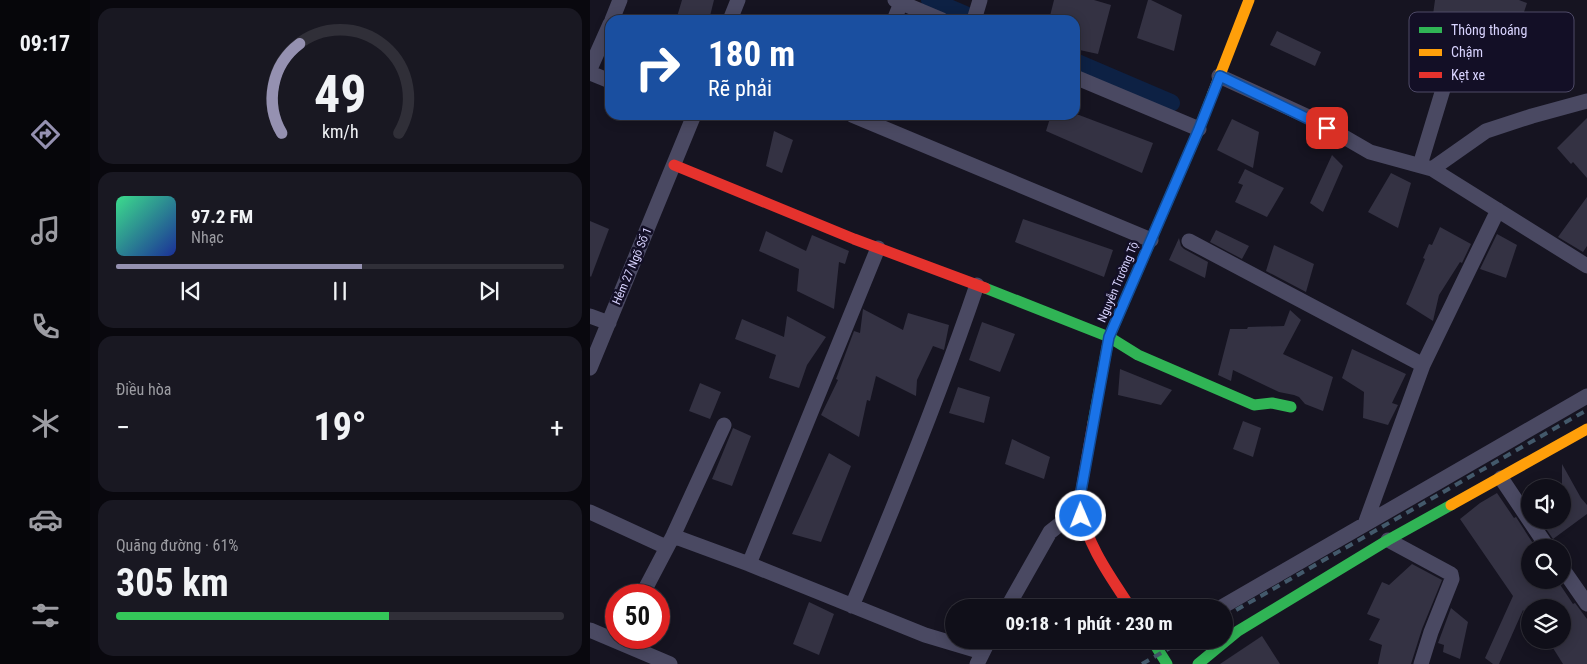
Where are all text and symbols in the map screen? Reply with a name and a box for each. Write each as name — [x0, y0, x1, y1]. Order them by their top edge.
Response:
legend — [1409, 12, 1574, 92]
text: Thông thoáng — [1451, 22, 1527, 38]
text: 09:17 — [20, 31, 70, 56]
text: 180 m — [708, 34, 795, 75]
icon: right — [625, 35, 690, 100]
text: Chậm — [1451, 44, 1483, 60]
text: 49 — [314, 64, 366, 125]
text: Kẹt xe — [1451, 67, 1485, 83]
text: Rẽ phải — [708, 76, 772, 101]
pin — [1306, 107, 1348, 149]
icon: arrive — [1313, 114, 1341, 142]
icon: directions — [28, 117, 63, 152]
text: km/h — [322, 121, 358, 142]
text: 97.2 FM — [191, 205, 253, 228]
icon: music — [28, 213, 63, 248]
street label: Hẻm 27 Ngõ Số 1 — [609, 225, 655, 307]
text: Nhạc — [191, 228, 224, 247]
street label: Nguyễn Trường Tộ — [1095, 240, 1141, 324]
icon: previous — [177, 277, 205, 305]
icon: pause — [326, 277, 354, 305]
icon: next — [475, 277, 503, 305]
icon: phone — [28, 309, 63, 344]
text: Điều hòa — [116, 380, 171, 399]
text: 19° — [313, 405, 367, 449]
icon: climate — [28, 406, 63, 441]
text: − — [116, 411, 130, 444]
text: + — [550, 411, 564, 444]
map controls — [1521, 479, 1571, 649]
button: sound — [1521, 479, 1571, 529]
position arrow — [1054, 489, 1106, 541]
icon: car — [28, 502, 63, 537]
text: Quãng đường · 61% — [116, 536, 238, 555]
button: search — [1521, 539, 1571, 589]
text: 305 km — [116, 561, 229, 605]
speed limit sign: 50 — [605, 584, 670, 649]
icon: filters — [28, 598, 63, 633]
button: layers — [1521, 599, 1571, 649]
text: 09:18 · 1 phút · 230 m — [1005, 612, 1173, 635]

